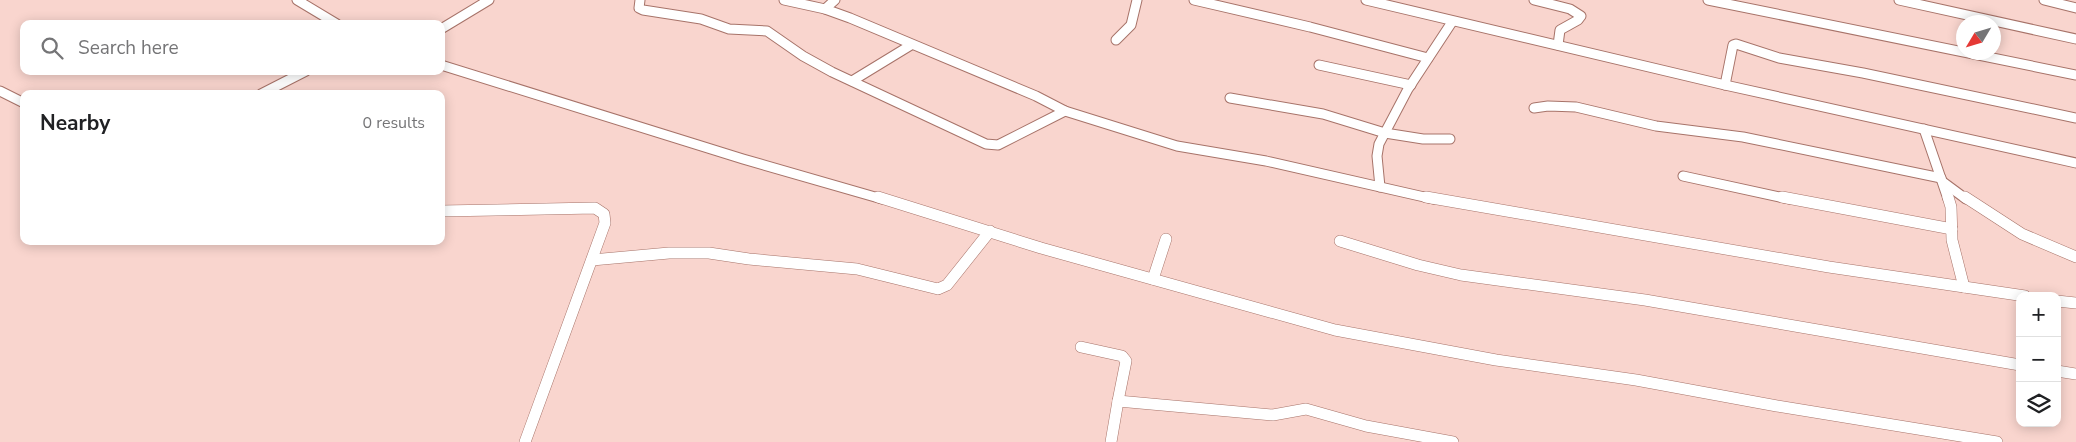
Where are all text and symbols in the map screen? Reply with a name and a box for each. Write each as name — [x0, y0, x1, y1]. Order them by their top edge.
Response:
north arrow — [1956, 15, 2001, 60]
search box — [20, 20, 445, 75]
icon: search — [38, 34, 66, 62]
text: Search here — [78, 35, 179, 61]
text: Nearby — [40, 109, 110, 137]
text: 0 results — [363, 112, 425, 134]
map controls — [2016, 292, 2061, 427]
button: + — [2016, 292, 2061, 337]
button: − — [2016, 337, 2061, 382]
button: layers — [2016, 382, 2061, 427]

